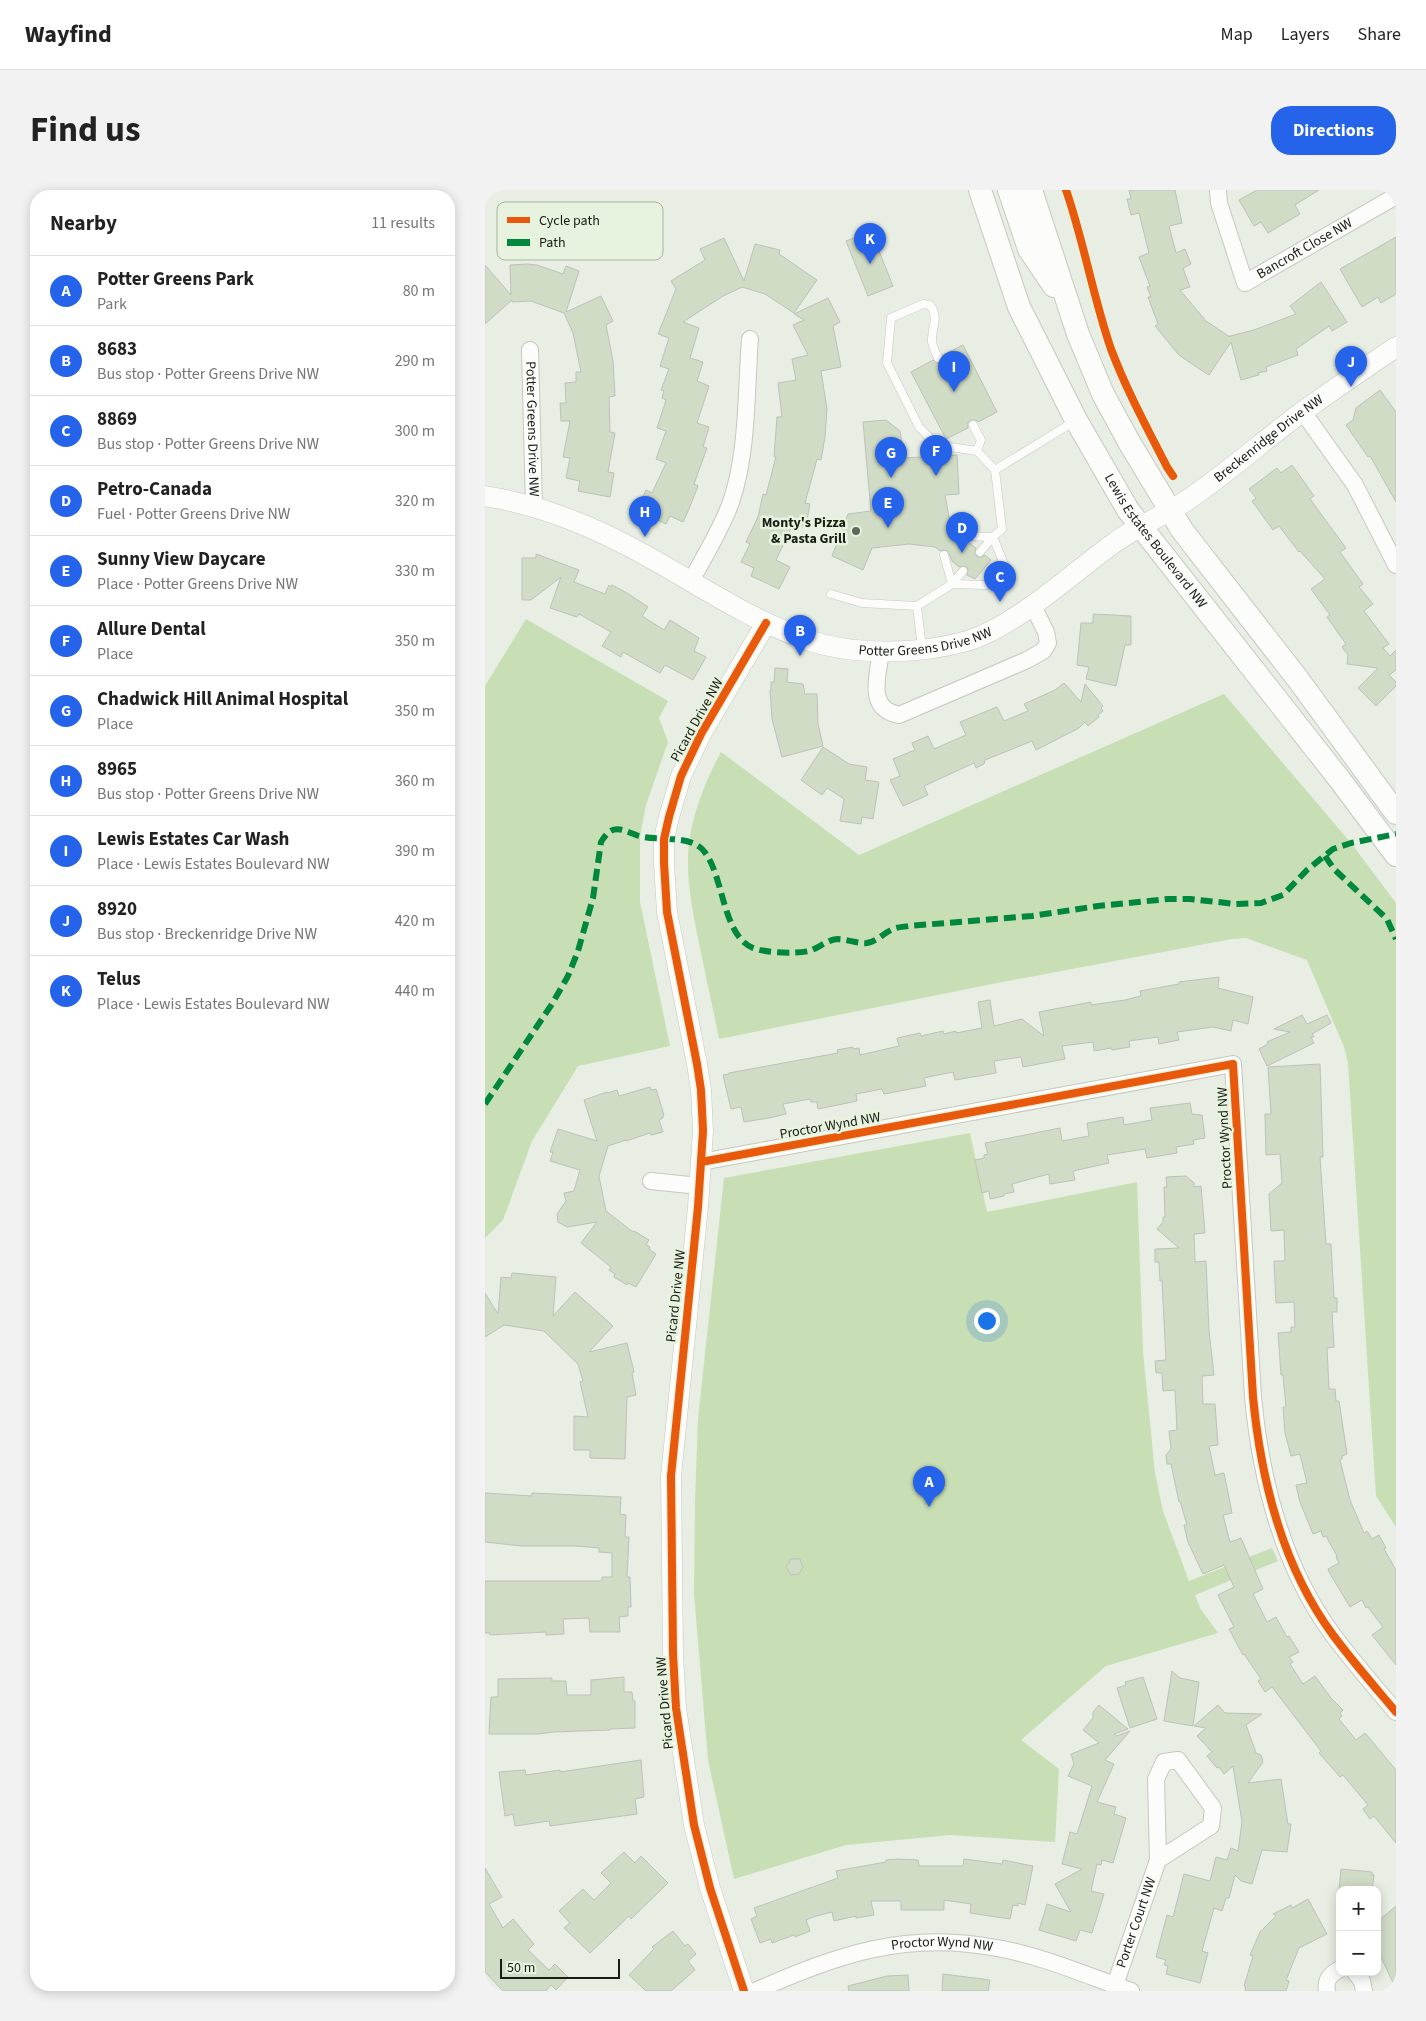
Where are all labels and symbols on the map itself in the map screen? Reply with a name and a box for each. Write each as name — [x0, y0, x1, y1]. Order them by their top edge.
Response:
legend — [497, 202, 663, 260]
text: Cycle path — [539, 211, 600, 231]
street label: Bancroft Close NW — [1253, 213, 1356, 284]
pin: K — [854, 223, 886, 264]
text: Path — [539, 233, 566, 253]
pin: J — [1335, 346, 1367, 387]
pin: I — [938, 351, 970, 392]
street label: Potter Greens Drive NW — [520, 361, 544, 497]
street label: Breckenridge Drive NW — [1210, 390, 1327, 488]
pin: F — [920, 435, 952, 476]
pin: G — [875, 437, 907, 478]
street label: Lewis Estates Boulevard NW — [1099, 470, 1212, 613]
pin: E — [872, 487, 904, 528]
pin: H — [629, 496, 661, 537]
pin: D — [946, 512, 978, 553]
place label: Monty's Pizza & Pasta Grill — [762, 513, 846, 549]
marker: Monty's Pizza & Pasta Grill — [850, 525, 862, 537]
pin: C — [984, 561, 1016, 602]
pin: B — [784, 615, 816, 656]
street label: Potter Greens Drive NW — [858, 622, 995, 662]
street label: Picard Drive NW — [666, 674, 728, 766]
street label: Proctor Wynd NW — [1212, 1086, 1238, 1190]
street label: Proctor Wynd NW — [778, 1107, 882, 1145]
street label: Picard Drive NW — [661, 1249, 691, 1343]
your location — [974, 1308, 1000, 1334]
pin: A — [913, 1466, 945, 1507]
street label: Picard Drive NW — [651, 1656, 679, 1750]
street label: Porter Court NW — [1112, 1874, 1161, 1971]
street label: Proctor Wynd NW — [890, 1932, 994, 1957]
scale bar — [500, 1956, 620, 1979]

